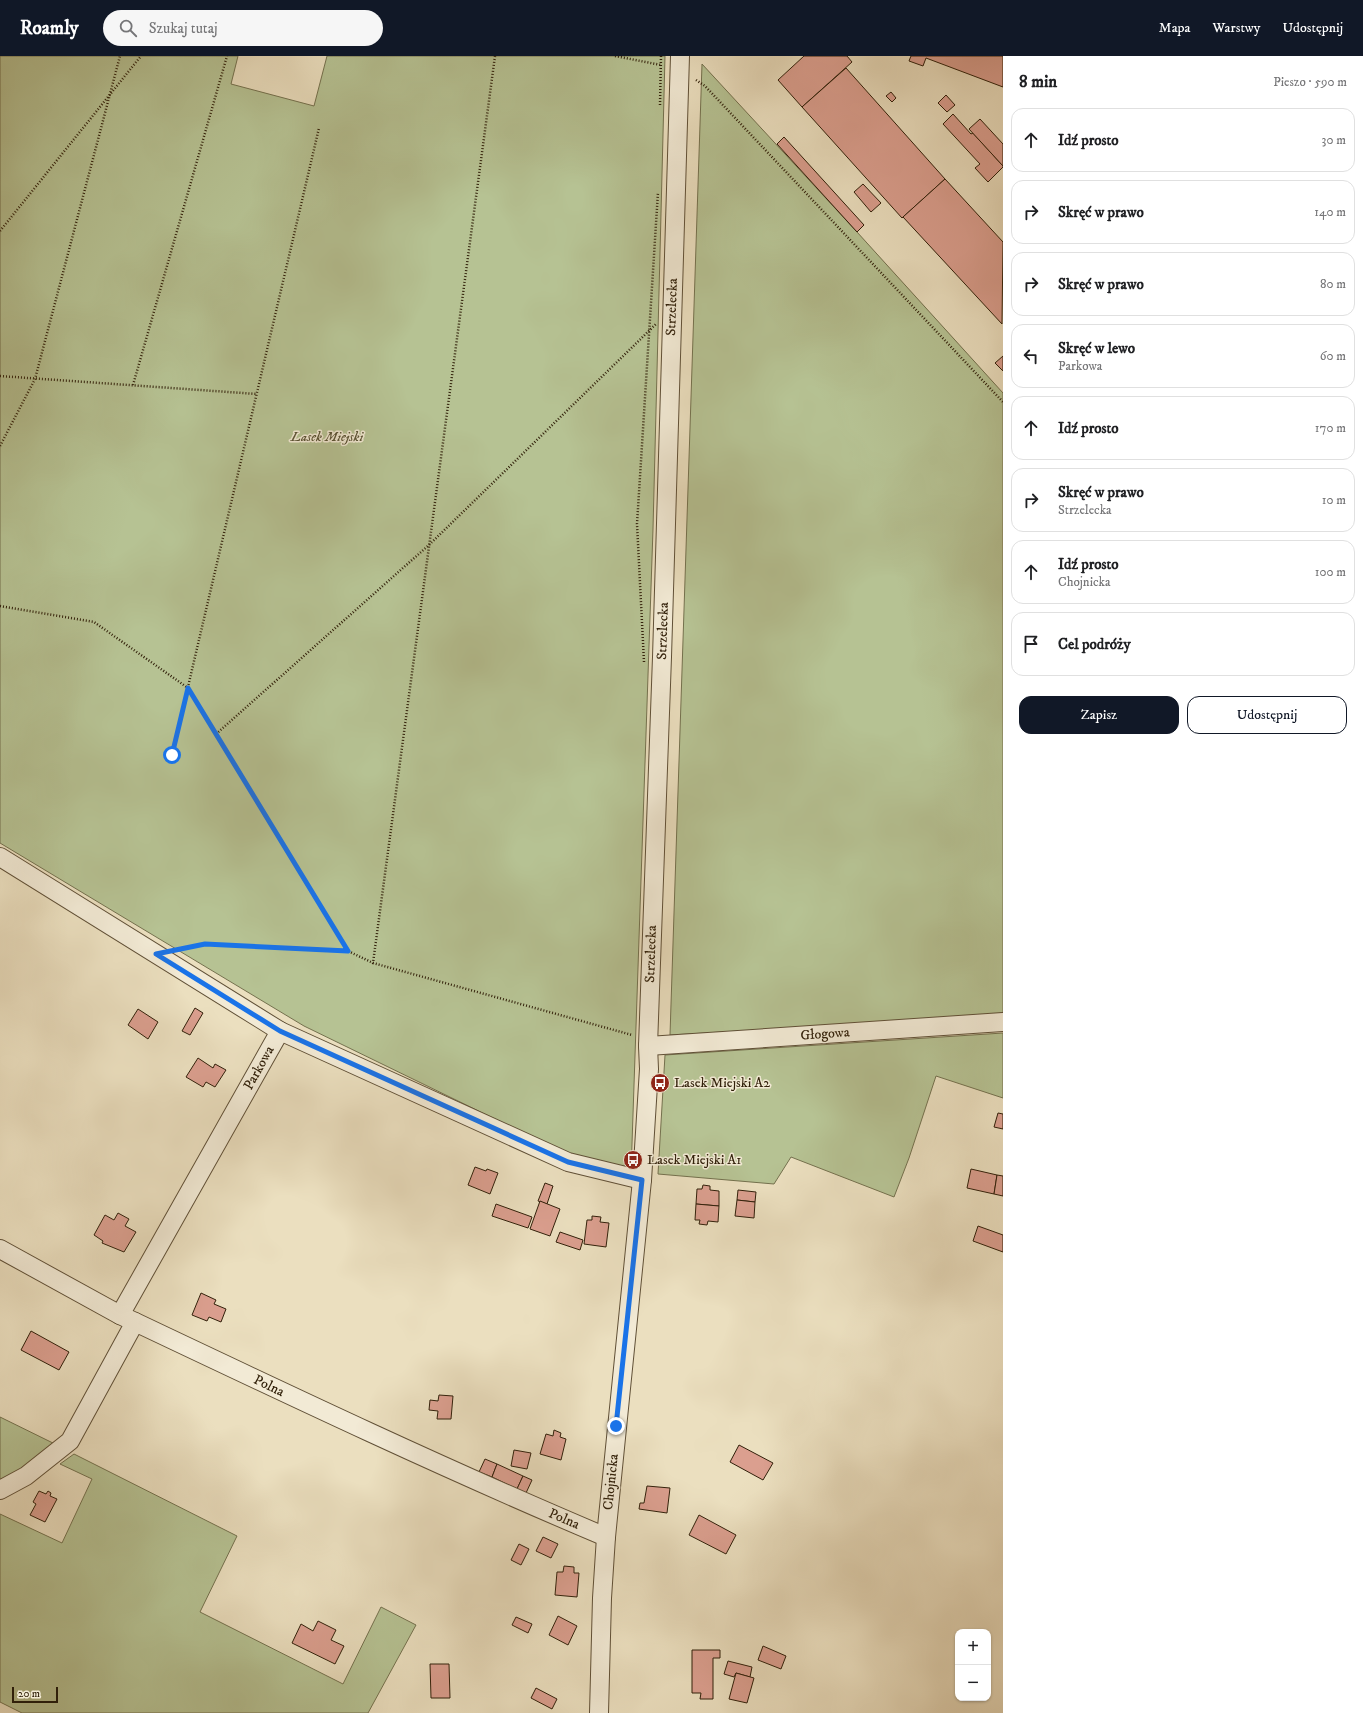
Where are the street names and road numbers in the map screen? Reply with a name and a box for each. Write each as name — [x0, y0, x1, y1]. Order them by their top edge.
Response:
street label: Strzelecka — [662, 278, 682, 336]
street label: Strzelecka — [653, 602, 673, 660]
street label: Strzelecka — [641, 925, 661, 983]
street label: Głogowa — [800, 1023, 850, 1045]
street label: Parkowa — [240, 1043, 278, 1093]
street label: Polna — [251, 1371, 287, 1401]
street label: Chojnicka — [599, 1453, 623, 1511]
street label: Polna — [546, 1504, 582, 1534]

